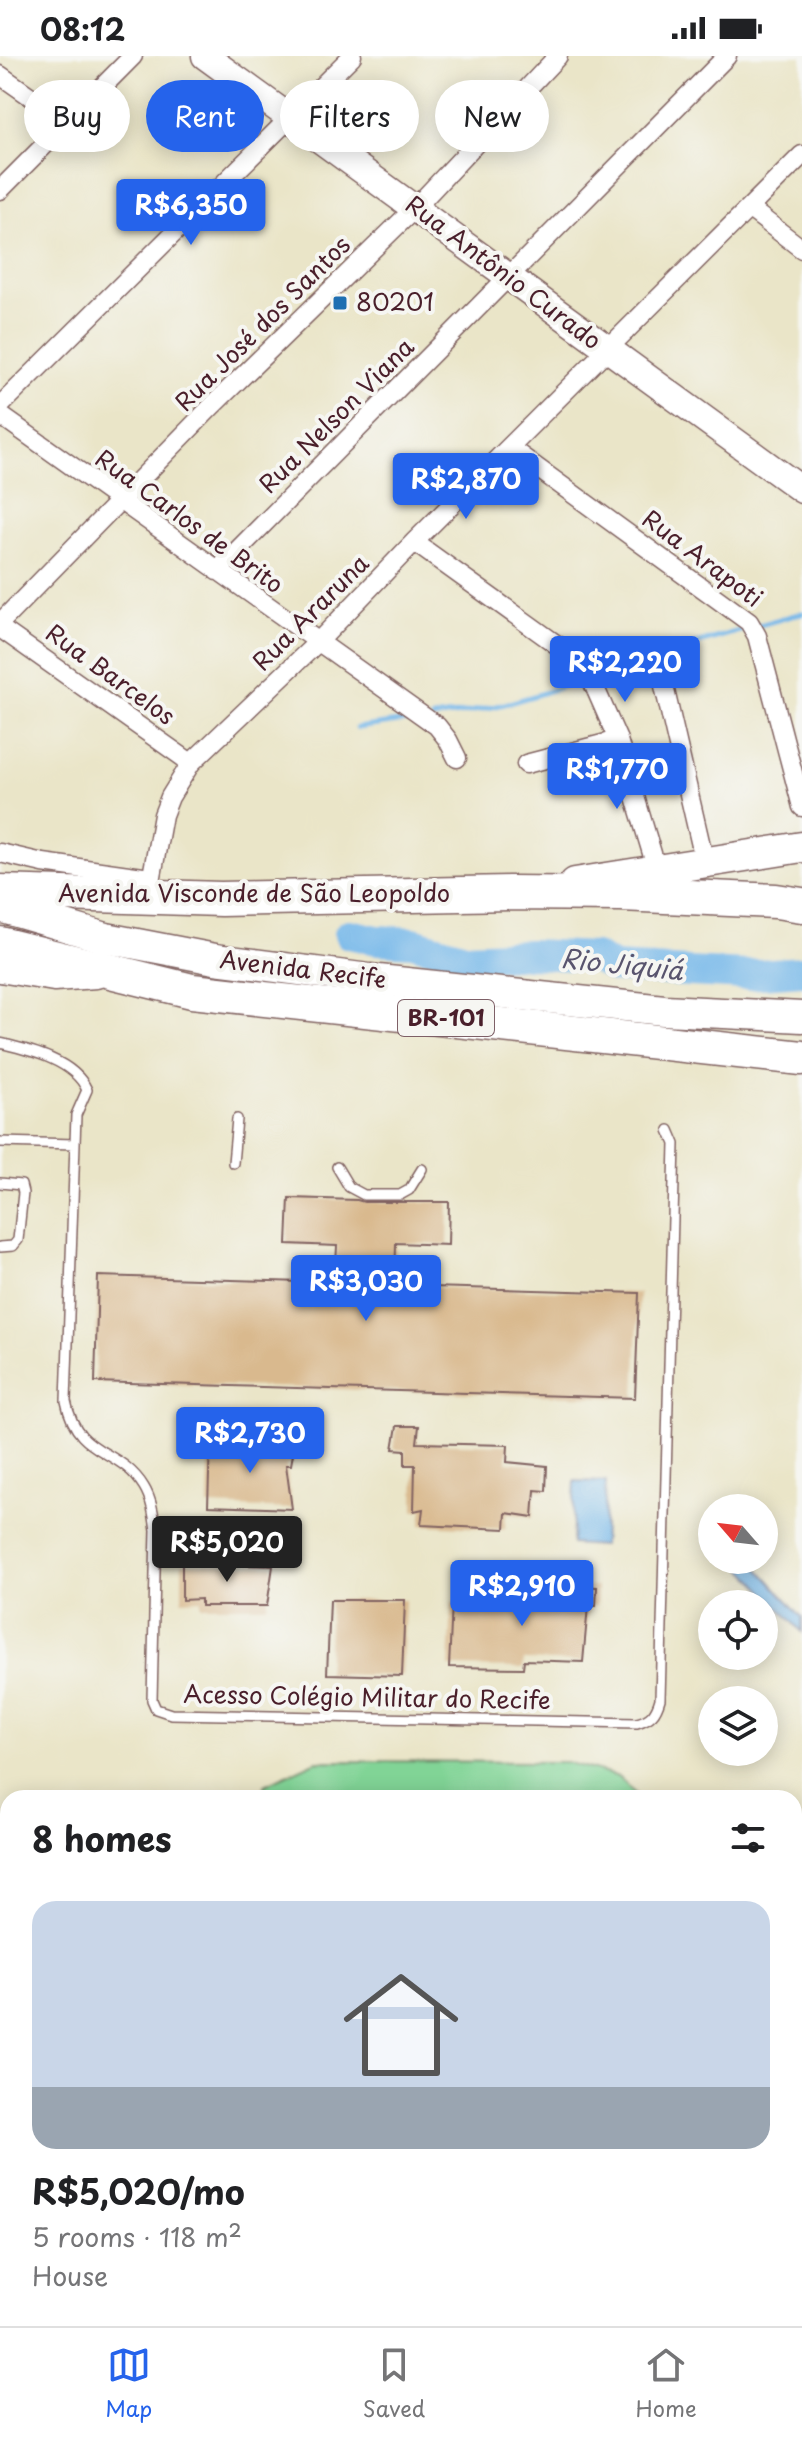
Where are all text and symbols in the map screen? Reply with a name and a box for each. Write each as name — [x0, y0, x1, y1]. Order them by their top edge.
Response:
text: 08:12 — [40, 6, 125, 51]
chip: Buy — [24, 80, 130, 152]
chip: Rent — [146, 80, 264, 152]
chip: Filters — [280, 80, 419, 152]
chip: New — [435, 80, 549, 152]
pin: R$6,350 — [117, 179, 265, 247]
text: R$6,350 — [134, 185, 248, 224]
street label: Rua Antônio Curado — [399, 186, 610, 357]
street label: Rua José dos Santos — [166, 227, 357, 418]
place label: 80201 — [356, 283, 434, 319]
marker: 80201 — [331, 294, 349, 312]
street label: Rua Nelson Viana — [250, 329, 421, 500]
street label: Rua Carlos de Brito — [89, 440, 292, 601]
pin: R$2,870 — [392, 453, 540, 521]
text: R$2,870 — [411, 459, 521, 498]
street label: Rua Arapoti — [635, 500, 771, 615]
street label: Rua Araruna — [243, 545, 376, 678]
street label: Rua Barcelos — [39, 614, 183, 733]
pin: R$2,220 — [551, 636, 699, 704]
text: R$2,220 — [568, 642, 682, 681]
pin: R$1,770 — [543, 743, 691, 811]
text: R$1,770 — [565, 749, 669, 788]
street label: Avenida Visconde de São Leopoldo — [58, 874, 450, 910]
water label: Rio Jiquiá — [559, 938, 686, 989]
street label: Avenida Recife — [218, 940, 388, 996]
road number: BR-101 — [398, 1000, 494, 1036]
pin: R$3,030 — [292, 1255, 440, 1323]
text: R$3,030 — [309, 1261, 423, 1300]
pin: R$2,730 — [176, 1407, 324, 1475]
text: R$2,730 — [194, 1413, 306, 1452]
north arrow — [698, 1494, 778, 1574]
map controls — [698, 1494, 778, 1766]
pin: R$5,020 — [153, 1516, 301, 1584]
text: R$5,020 — [170, 1522, 284, 1561]
pin: R$2,910 — [448, 1560, 596, 1628]
text: R$2,910 — [468, 1566, 576, 1605]
button: locate — [698, 1590, 778, 1670]
street label: Acesso Colégio Militar do Recife — [183, 1675, 551, 1717]
button: layers — [698, 1686, 778, 1766]
text: 8 homes — [32, 1812, 172, 1864]
icon: filters — [726, 1816, 770, 1860]
icon: home — [329, 1953, 473, 2097]
text: R$5,020/mo — [32, 2165, 245, 2217]
text: 5 rooms · 118 m² — [32, 2217, 242, 2256]
text: House — [32, 2256, 108, 2295]
tab: Map — [105, 2343, 152, 2424]
tab: Saved — [363, 2343, 425, 2424]
tab: Home — [636, 2343, 697, 2424]

